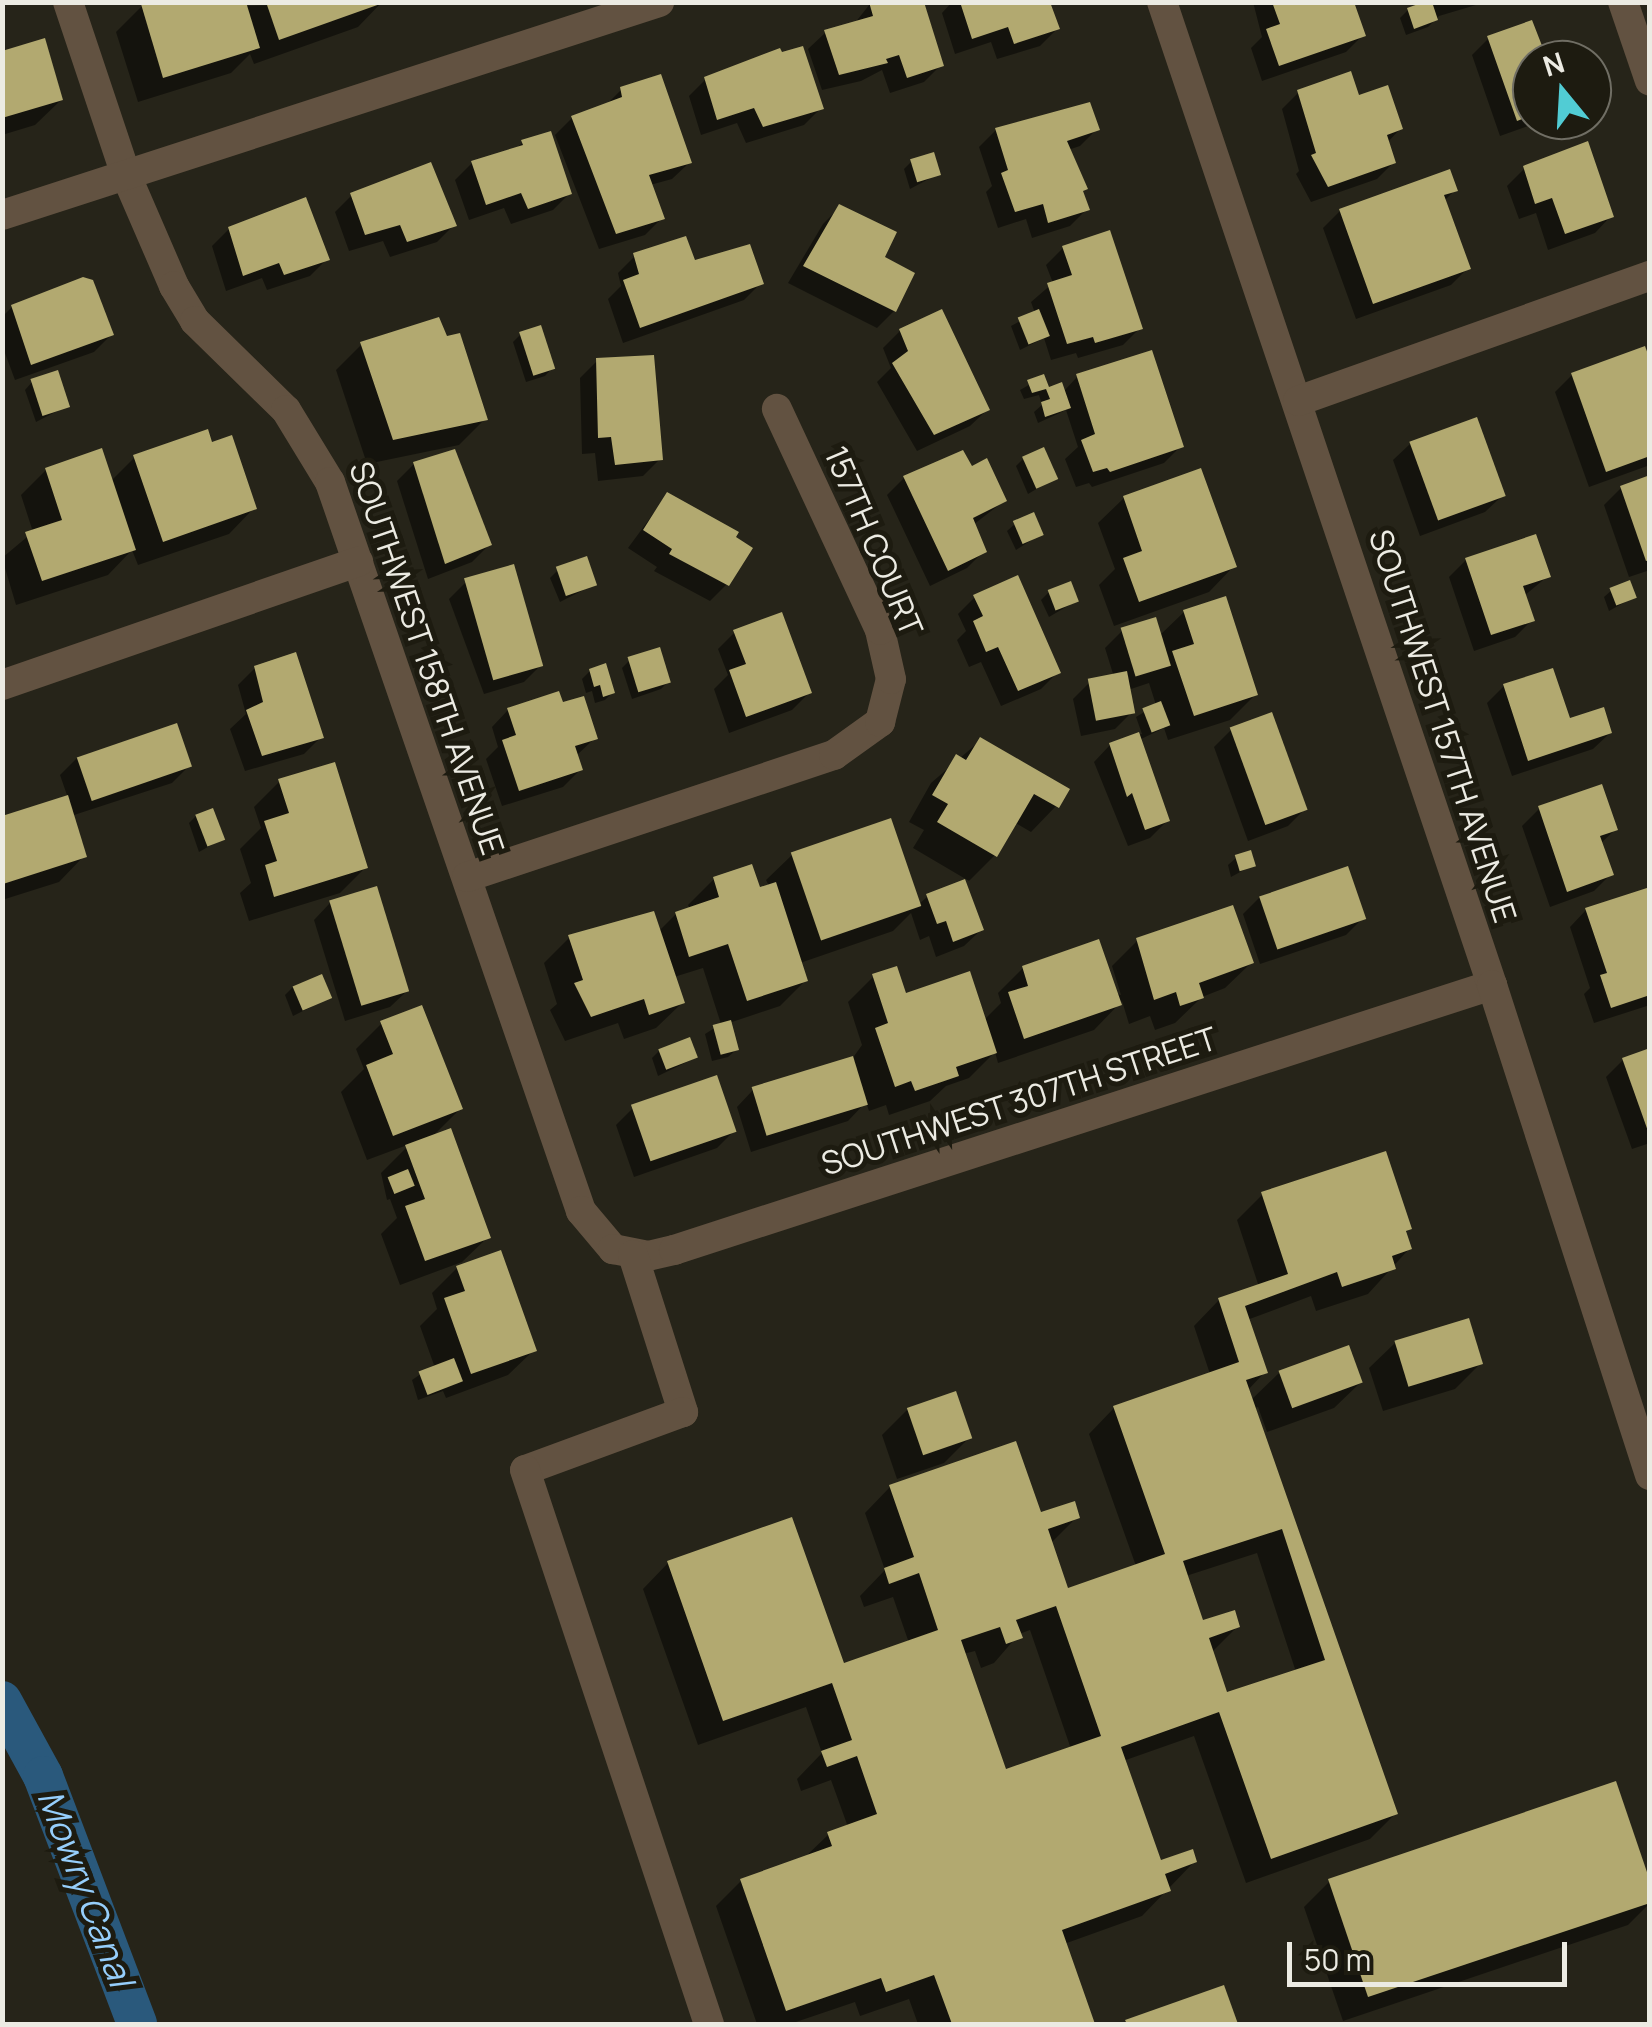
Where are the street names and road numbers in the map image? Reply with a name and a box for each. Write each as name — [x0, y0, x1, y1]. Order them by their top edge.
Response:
street label: 157TH COURT — [817, 440, 931, 642]
street label: SOUTHWEST 158TH AVENUE — [341, 456, 513, 860]
street label: SOUTHWEST 157TH AVENUE — [1361, 524, 1525, 928]
street label: SOUTHWEST 307TH STREET — [816, 1019, 1222, 1183]

